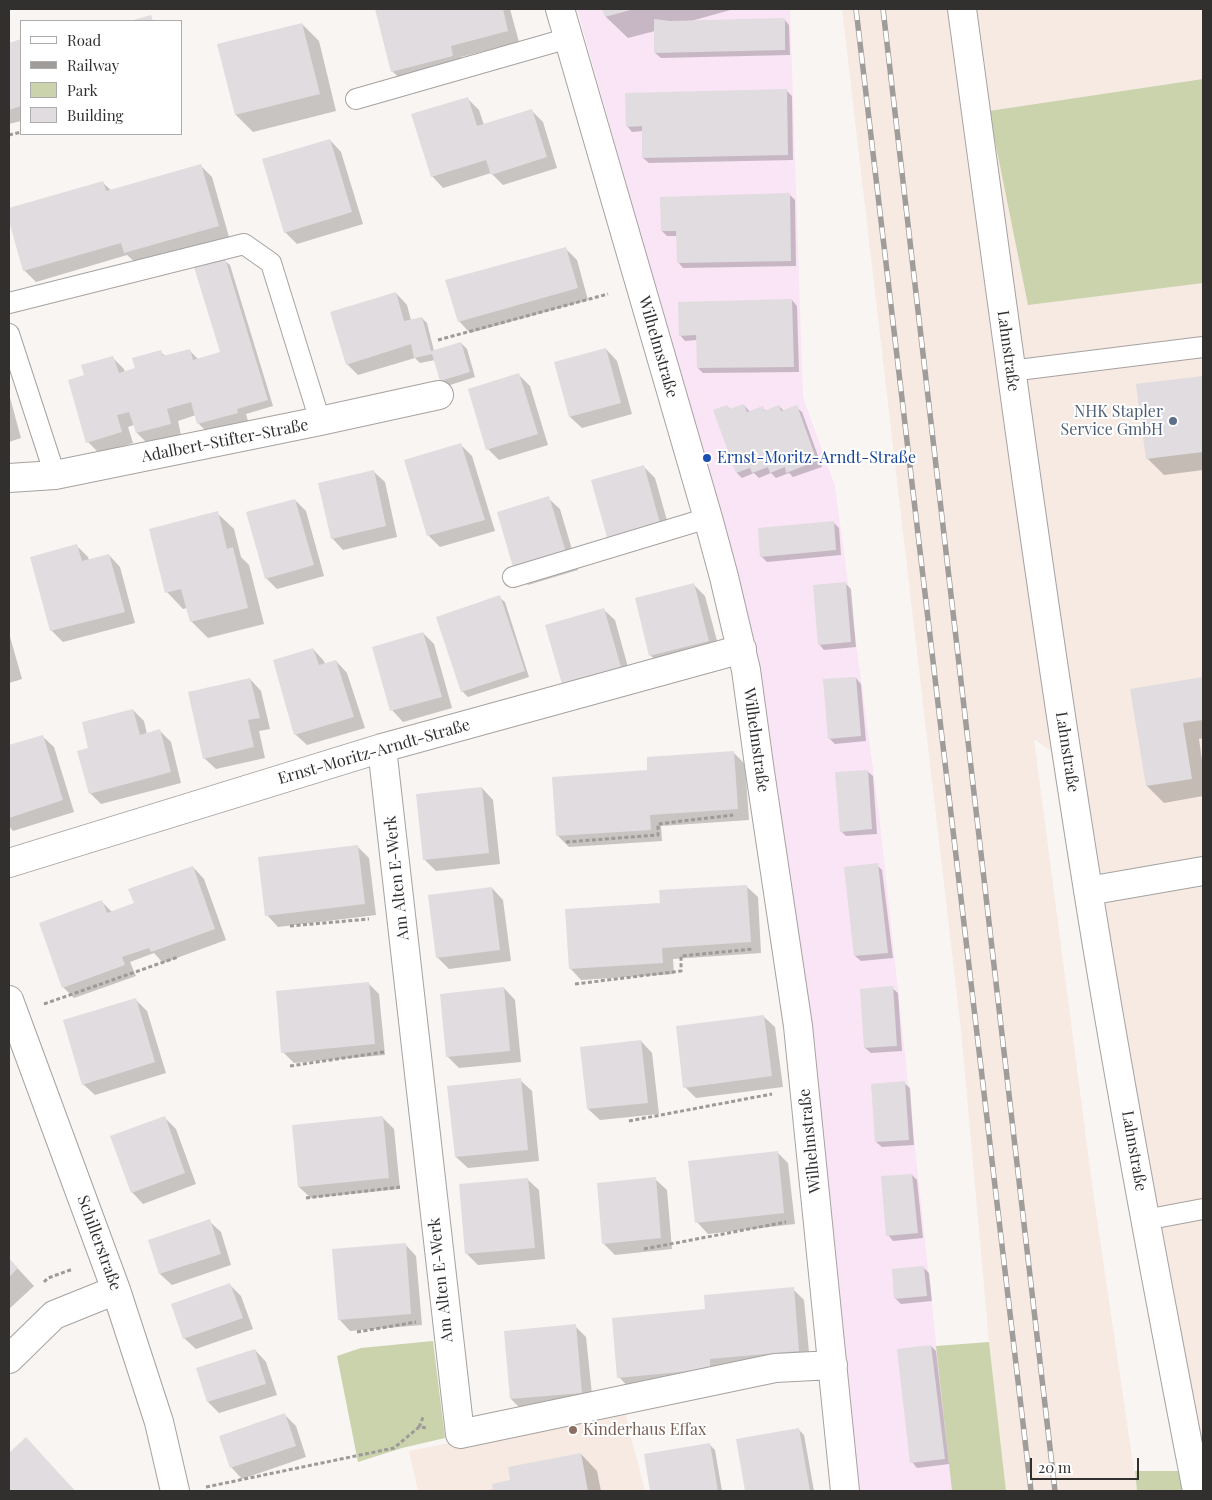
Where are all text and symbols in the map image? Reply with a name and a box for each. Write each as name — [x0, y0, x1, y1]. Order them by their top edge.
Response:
legend — [20, 20, 182, 135]
text: Road — [67, 30, 101, 50]
text: Railway — [67, 55, 119, 75]
text: Park — [67, 80, 98, 100]
text: Building — [67, 105, 123, 125]
street label: Wilhelmstraße — [634, 294, 682, 400]
street label: Lahnstraße — [993, 309, 1023, 393]
place label: NHK Stapler Service GmbH — [1060, 402, 1163, 440]
street label: Adalbert-Stifter-Straße — [140, 415, 310, 467]
marker: NHK Stapler Service GmbH — [1167, 415, 1179, 427]
place label: Ernst-Moritz-Arndt-Straße — [717, 448, 916, 468]
marker: Ernst-Moritz-Arndt-Straße — [701, 452, 713, 464]
street label: Wilhelmstraße — [739, 687, 773, 793]
street label: Lahnstraße — [1051, 710, 1083, 794]
street label: Ernst-Moritz-Arndt-Straße — [276, 715, 472, 789]
street label: Am Alten E-Werk — [381, 815, 413, 941]
street label: Wilhelmstraße — [795, 1088, 825, 1194]
street label: Lahnstraße — [1117, 1109, 1151, 1193]
street label: Schillerstraße — [73, 1193, 125, 1293]
street label: Am Alten E-Werk — [425, 1217, 457, 1343]
place label: Kinderhaus Effax — [583, 1420, 706, 1440]
marker: Kinderhaus Effax — [567, 1424, 579, 1436]
scale bar — [1032, 1448, 1141, 1480]
text: 20 m — [1038, 1457, 1071, 1477]

